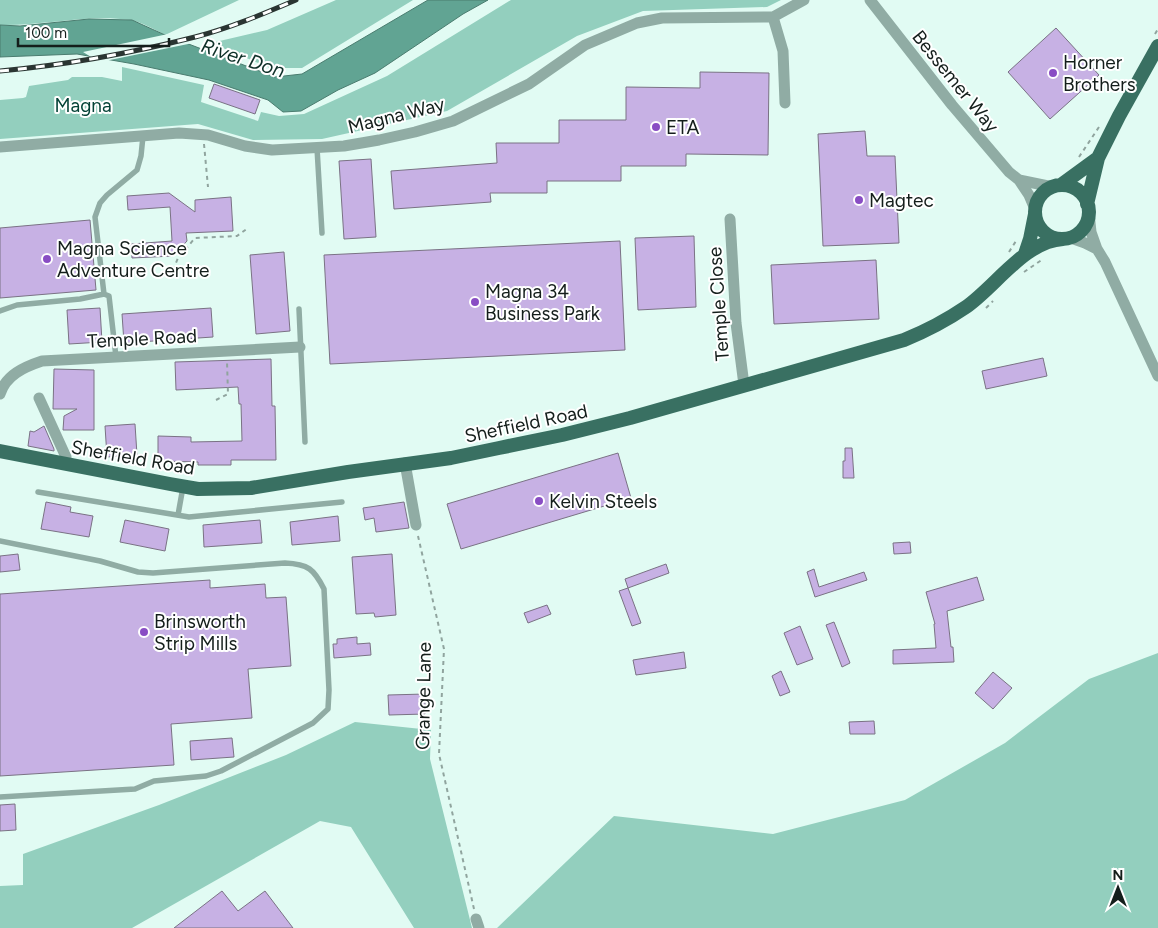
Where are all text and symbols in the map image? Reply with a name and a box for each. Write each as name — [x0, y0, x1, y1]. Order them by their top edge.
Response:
scale bar — [18, 15, 169, 47]
text: 100 m — [25, 24, 67, 42]
street label: Bessemer Way — [907, 26, 1004, 137]
water label: River Don — [198, 33, 288, 83]
place label: Horner Brothers — [1063, 51, 1136, 96]
marker: Horner Brothers — [1047, 67, 1059, 79]
street label: Magna Way — [345, 92, 447, 139]
park label: Magna — [54, 94, 112, 117]
place label: ETA — [666, 116, 699, 139]
marker: ETA — [650, 121, 662, 133]
place label: Magtec — [869, 189, 934, 212]
marker: Magtec — [853, 194, 865, 206]
place label: Magna Science Adventure Centre — [57, 237, 209, 282]
street label: Temple Close — [703, 246, 734, 362]
marker: Magna Science Adventure Centre — [41, 253, 53, 265]
place label: Magna 34 Business Park — [485, 280, 601, 325]
marker: Magna 34 Business Park — [469, 296, 481, 308]
street label: Temple Road — [86, 324, 198, 353]
street label: Sheffield Road — [462, 399, 590, 448]
street label: Sheffield Road — [69, 435, 197, 480]
place label: Kelvin Steels — [549, 490, 657, 513]
marker: Kelvin Steels — [533, 495, 545, 507]
place label: Brinsworth Strip Mills — [154, 610, 246, 655]
marker: Brinsworth Strip Mills — [138, 626, 150, 638]
street label: Grange Lane — [411, 642, 436, 750]
north arrow — [1093, 863, 1143, 913]
text: N — [1113, 867, 1123, 884]

